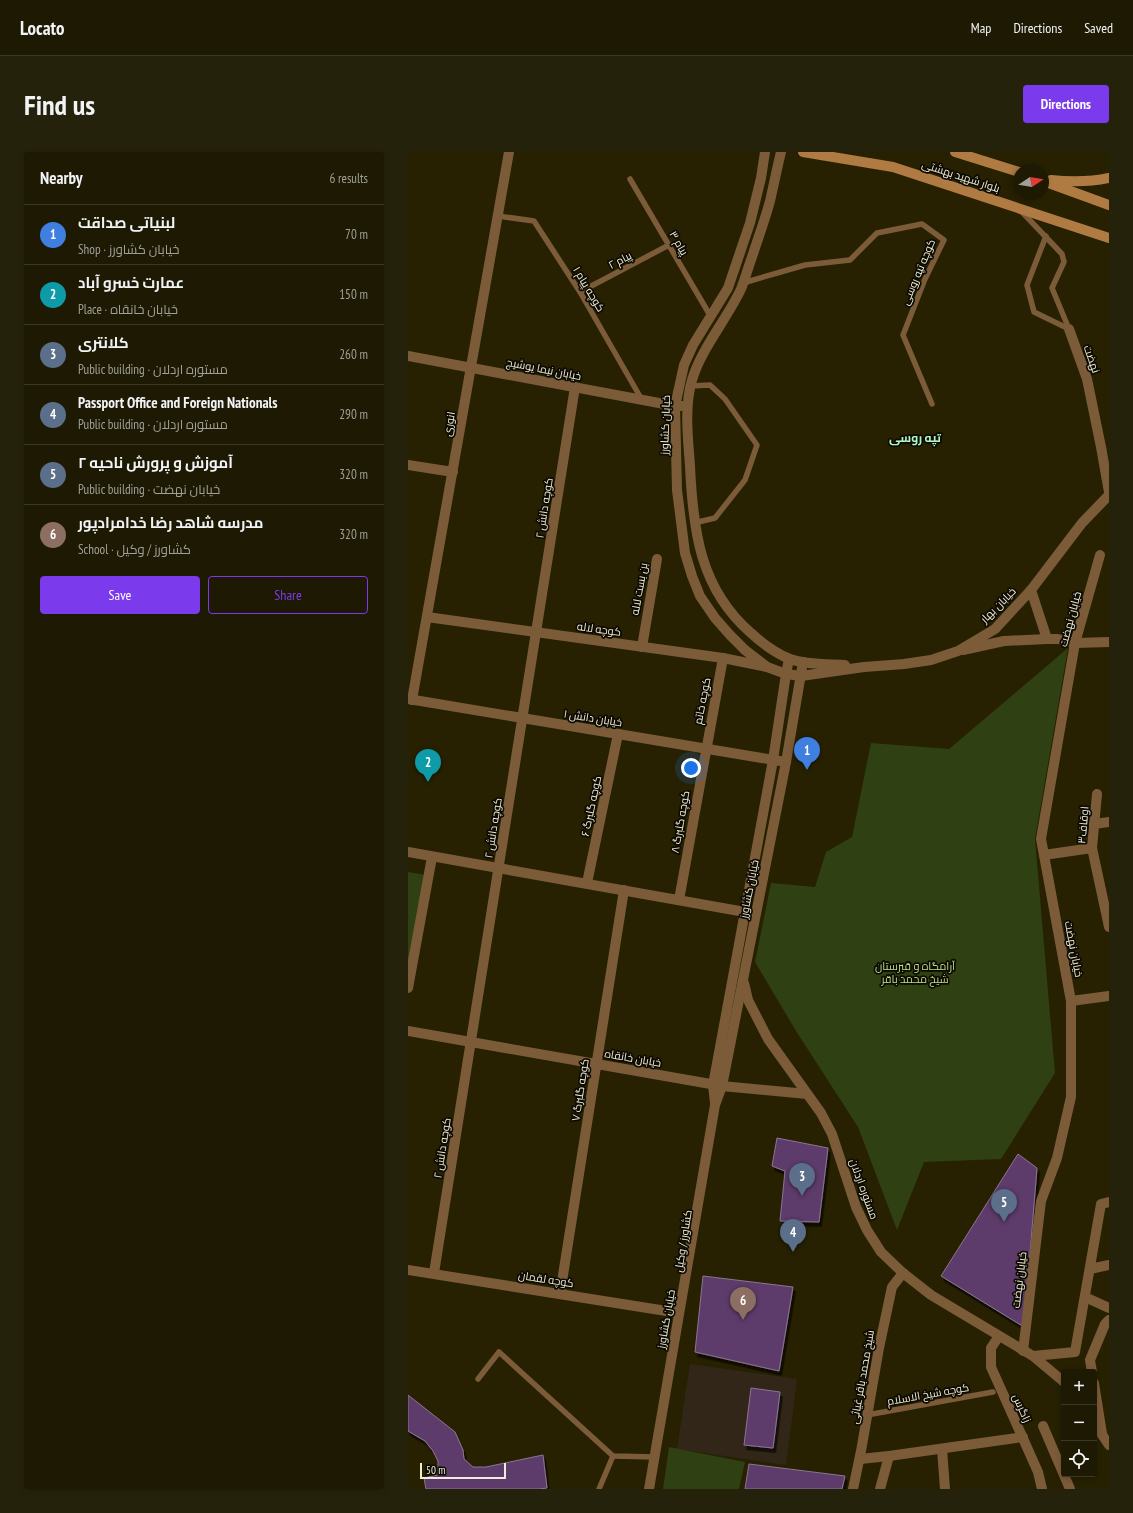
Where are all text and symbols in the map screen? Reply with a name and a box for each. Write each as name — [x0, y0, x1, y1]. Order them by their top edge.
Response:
text: Locato — [20, 16, 65, 40]
text: Map — [971, 19, 991, 37]
text: Directions — [1013, 19, 1062, 37]
text: Saved — [1084, 19, 1113, 37]
button: Directions — [1023, 85, 1109, 123]
text: Find us — [24, 86, 95, 123]
street label: بلوار شهید بهشتی — [920, 157, 1002, 195]
north arrow — [1013, 164, 1049, 200]
text: Nearby — [40, 167, 83, 189]
text: 6 results — [329, 170, 368, 187]
text: لبنیاتی ‌صداقت — [78, 213, 175, 232]
text: 1 — [50, 226, 56, 243]
text: 70 m — [345, 226, 368, 243]
street label: پیام ۳ — [666, 228, 692, 258]
street label: کوچه تپه روسی — [898, 237, 938, 307]
text: Shop · خیابان کشاورز — [78, 241, 180, 258]
street label: پیام ۲ — [606, 248, 635, 273]
street label: کوچه پیام ۱ — [569, 264, 608, 315]
text: عمارت خسرو آباد — [78, 273, 184, 292]
text: 2 — [50, 286, 56, 303]
text: 150 m — [339, 286, 368, 303]
text: Place · خیابان خانقاه — [78, 301, 178, 318]
text: کلانتری — [78, 333, 129, 352]
street label: نهضت — [1081, 343, 1103, 375]
text: 3 — [50, 346, 56, 363]
text: 260 m — [339, 346, 368, 363]
street label: خیابان نیما یوشیج — [505, 355, 583, 384]
text: Public building · مستوره اردلان — [78, 361, 228, 378]
text: Passport Office and Foreign Nationals — [78, 393, 278, 412]
street label: خیابان کشاورز — [657, 395, 673, 456]
text: 4 — [50, 406, 56, 423]
text: 290 m — [339, 406, 368, 423]
street label: انوری — [440, 410, 458, 438]
text: Public building · مستوره اردلان — [78, 416, 228, 433]
district label: تپه روسی — [889, 430, 942, 447]
text: آموزش و پرورش ناحیه ۲ — [78, 453, 233, 472]
text: 5 — [50, 466, 56, 483]
text: 320 m — [339, 466, 368, 483]
street label: کوچه دانش ۲ — [532, 477, 556, 539]
text: Public building · خیابان نهضت — [78, 481, 220, 498]
text: مدرسه شاهد رضا خدامرادپور — [78, 513, 263, 532]
text: 6 — [50, 526, 56, 543]
text: 320 m — [339, 526, 368, 543]
text: School · کشاورز / وکیل — [78, 541, 191, 558]
street label: بن بست لاله — [627, 562, 651, 616]
button: Save — [40, 576, 200, 614]
button: Share — [208, 576, 368, 614]
street label: خیابان بهار — [977, 584, 1019, 626]
street label: خیابان نهضت — [1056, 590, 1084, 648]
street label: کوچه لاله — [576, 619, 622, 639]
street label: کوچه خاتم — [691, 676, 714, 726]
street label: خیابان دانش ۱ — [563, 706, 623, 730]
pin: 1 — [794, 737, 820, 770]
pin: 2 — [415, 749, 441, 782]
your location — [681, 758, 701, 778]
street label: کوچه گلبرگ ۶ — [578, 774, 604, 838]
street label: کوچه گلبرگ ۸ — [668, 790, 692, 854]
street label: کوچه دانش ۲ — [481, 797, 505, 859]
street label: اوقاف۳ — [1074, 806, 1092, 844]
street label: خیابان کشاورز — [736, 858, 762, 921]
street label: خیابان نهضت — [1062, 920, 1086, 978]
park label: آرامگاه و قبرستان شیخ محمد باقر — [875, 959, 955, 987]
street label: خیابان خانقاه — [604, 1046, 662, 1070]
street label: کوچه گلبرگ ۷ — [568, 1058, 592, 1122]
street label: کوچه دانش ۲ — [430, 1117, 454, 1179]
street label: مستوره اردلان — [847, 1157, 881, 1221]
pin: 3 — [789, 1163, 815, 1196]
pin: 5 — [991, 1189, 1017, 1222]
street label: کشاورز / وکیل — [671, 1209, 695, 1273]
pin: 4 — [780, 1219, 806, 1252]
street label: خیابان نهضت — [1009, 1251, 1029, 1309]
street label: کوچه لقمان — [517, 1268, 575, 1290]
pin: 6 — [730, 1287, 756, 1320]
street label: خیابان کشاورز — [654, 1288, 678, 1351]
street label: شیخ محمد باقر غیاثی — [847, 1329, 878, 1425]
map controls — [1061, 1369, 1097, 1477]
button: + — [1061, 1369, 1097, 1405]
street label: کوچه شیخ الاسلام — [886, 1380, 970, 1409]
street label: زاگرس — [1010, 1391, 1035, 1425]
button: − — [1061, 1405, 1097, 1441]
button: locate — [1061, 1441, 1097, 1477]
scale bar — [420, 1461, 506, 1480]
text: 50 m — [426, 1463, 445, 1477]

